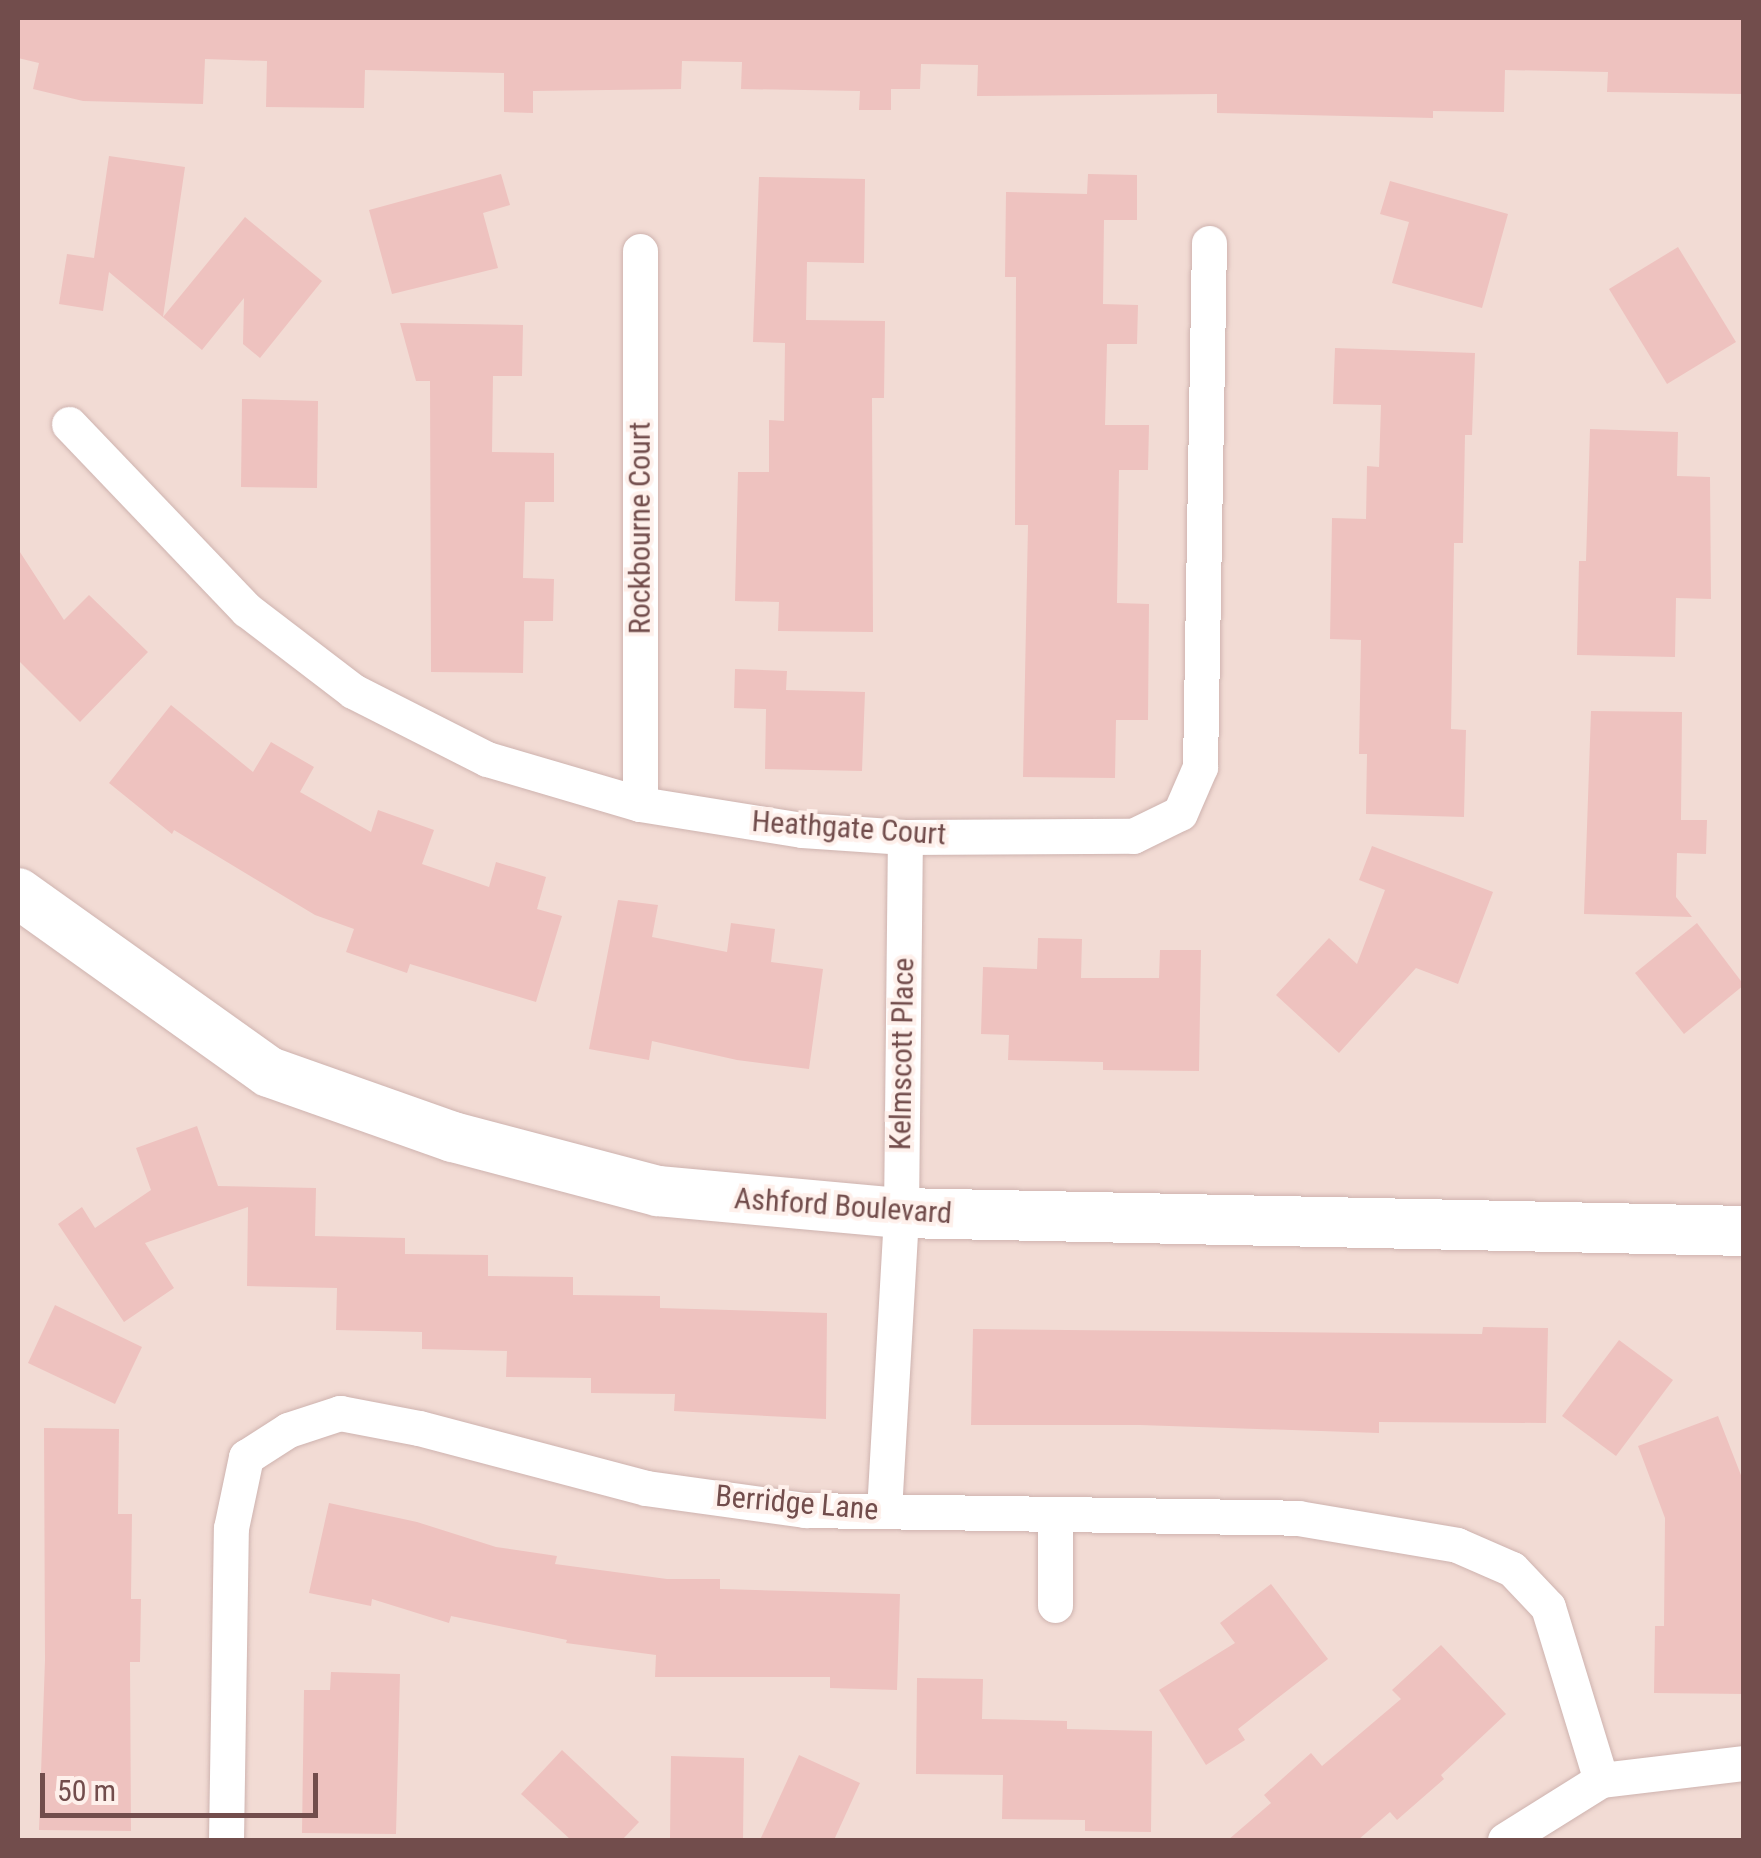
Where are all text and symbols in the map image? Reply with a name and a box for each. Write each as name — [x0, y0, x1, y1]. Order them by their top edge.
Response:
street label: Rockbourne Court — [622, 422, 658, 634]
street label: Heathgate Court — [751, 803, 947, 853]
street label: Kelmscott Place — [882, 957, 922, 1151]
street label: Ashford Boulevard — [733, 1180, 953, 1232]
street label: Berridge Lane — [714, 1478, 880, 1528]
scale bar — [45, 1753, 322, 1815]
text: 50 m — [57, 1773, 116, 1808]

